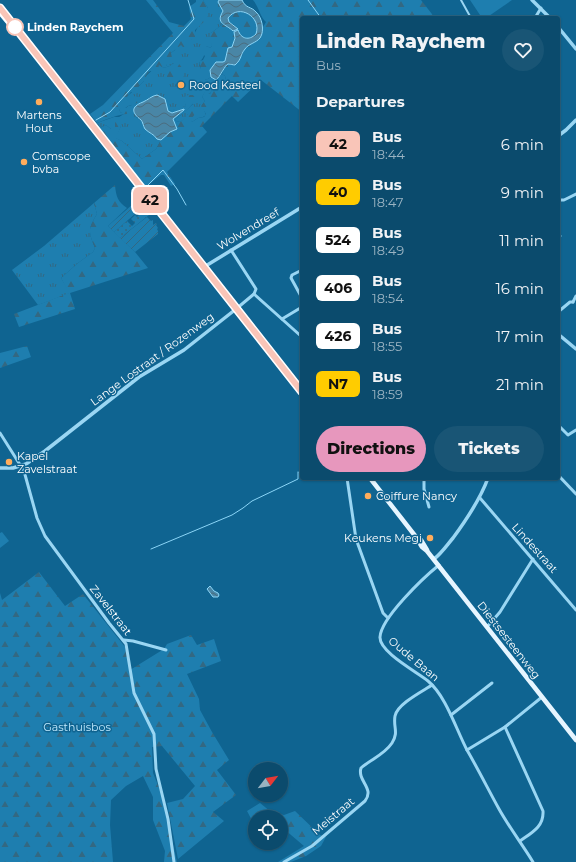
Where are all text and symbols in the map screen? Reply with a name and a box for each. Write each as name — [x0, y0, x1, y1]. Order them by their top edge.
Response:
marker: Linden Raychem — [6, 18, 24, 36]
place label: Linden Raychem — [27, 20, 124, 34]
button: heart — [502, 29, 544, 71]
text: Linden Raychem — [316, 30, 485, 53]
text: Bus — [316, 57, 341, 73]
place label: Rood Kasteel — [189, 78, 261, 92]
marker: Rood Kasteel — [176, 80, 186, 90]
text: Departures — [316, 92, 405, 111]
marker: Martens Hout — [34, 97, 44, 107]
place label: Martens Hout — [16, 108, 62, 135]
text: Bus — [372, 127, 402, 146]
text: 42 — [329, 135, 347, 153]
text: 6 min — [501, 135, 544, 154]
text: 18:44 — [372, 146, 405, 162]
place label: Comscope bvba — [32, 149, 91, 176]
marker: Comscope bvba — [19, 157, 29, 167]
text: Bus — [372, 175, 402, 194]
text: 40 — [328, 183, 348, 201]
text: 9 min — [501, 183, 544, 202]
line badge: 42 — [132, 187, 168, 213]
text: 42 — [141, 191, 159, 209]
text: 18:47 — [372, 194, 403, 210]
street label: Wolvendreef — [214, 204, 283, 253]
text: Bus — [372, 223, 402, 242]
text: 524 — [325, 231, 351, 249]
text: 11 min — [499, 231, 544, 250]
text: 18:49 — [372, 242, 404, 258]
text: Bus — [372, 271, 402, 290]
text: 406 — [324, 279, 352, 297]
text: 16 min — [495, 279, 544, 298]
text: 18:54 — [372, 290, 404, 306]
street label: Lange Lostraat / Rozenweg — [87, 309, 217, 409]
text: Bus — [372, 319, 402, 338]
text: 426 — [325, 327, 351, 345]
text: 17 min — [496, 327, 544, 346]
text: 18:55 — [372, 338, 402, 354]
text: Bus — [372, 367, 402, 386]
text: N7 — [328, 375, 348, 393]
text: 21 min — [496, 375, 544, 394]
text: 18:59 — [372, 386, 403, 402]
button: Directions — [316, 426, 426, 472]
button: Tickets — [434, 426, 544, 472]
place label: Kapel Zavelstraat — [17, 449, 78, 476]
marker: Kapel Zavelstraat — [4, 457, 14, 467]
place label: Coiffure Nancy — [376, 489, 457, 503]
marker: Coiffure Nancy — [363, 491, 373, 501]
street label: Lindestraat — [509, 520, 561, 576]
place label: Keukens Megi — [344, 531, 422, 545]
marker: Keukens Megi — [425, 533, 435, 543]
street label: Zavelstraat — [87, 582, 135, 638]
street label: Diestsesteenweg — [474, 598, 544, 682]
street label: Oude Baan — [386, 634, 442, 684]
park label: Gasthuisbos — [43, 720, 111, 734]
north arrow — [248, 762, 288, 802]
map controls — [248, 762, 288, 850]
street label: Meistraat — [309, 794, 358, 838]
button: locate — [248, 810, 288, 850]

